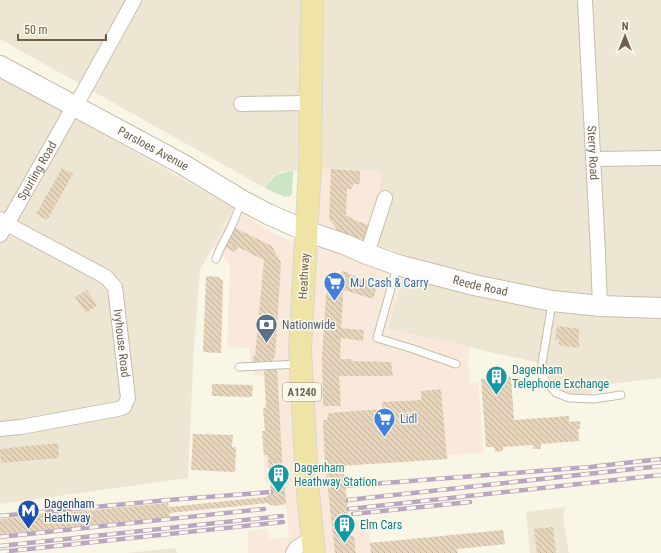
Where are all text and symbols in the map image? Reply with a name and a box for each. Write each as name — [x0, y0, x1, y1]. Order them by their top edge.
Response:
scale bar — [18, 16, 106, 42]
north arrow — [605, 16, 645, 56]
text: N — [622, 20, 629, 33]
text: 50 m — [24, 23, 48, 37]
street label: Parsloes Avenue — [115, 124, 192, 174]
street label: Sterry Road — [584, 125, 601, 181]
street label: Spurling Road — [15, 139, 59, 203]
street label: Heathway — [296, 252, 312, 300]
supermarket icon: MJ Cash & Carry — [321, 270, 347, 303]
street label: Reede Road — [451, 273, 509, 299]
place label: MJ Cash & Carry — [350, 276, 428, 290]
street label: Ivyhouse Road — [111, 308, 133, 378]
bank icon: Nationwide — [253, 312, 279, 345]
place label: Nationwide — [282, 318, 336, 332]
place label: Dagenham Telephone Exchange — [512, 363, 610, 391]
building icon: Dagenham Telephone Exchange — [484, 364, 510, 397]
road number: A1240 — [283, 383, 321, 401]
supermarket icon: Lidl — [372, 406, 398, 439]
place label: Lidl — [400, 412, 417, 426]
place label: Dagenham Heathway Station — [294, 461, 377, 489]
building icon: Dagenham Heathway Station — [265, 462, 291, 495]
place label: Dagenham Heathway — [44, 497, 95, 525]
metro station icon: Dagenham Heathway — [15, 498, 41, 531]
building icon: Elm Cars — [331, 512, 357, 545]
place label: Elm Cars — [360, 518, 402, 532]

